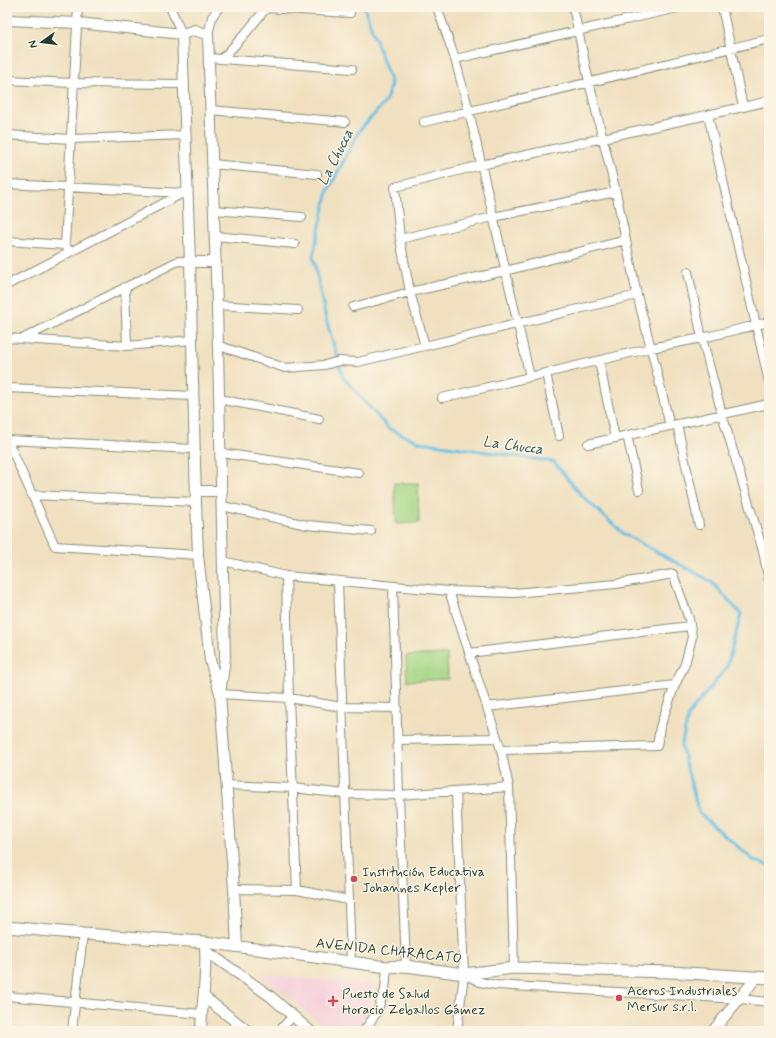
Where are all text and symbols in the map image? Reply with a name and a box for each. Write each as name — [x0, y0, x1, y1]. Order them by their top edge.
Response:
north arrow — [22, 22, 62, 62]
text: N — [26, 39, 41, 49]
water label: La Chucca — [313, 126, 359, 189]
water label: La Chucca — [481, 432, 545, 460]
place label: Institución Educativa Johannes Kepler — [362, 863, 485, 897]
marker: Institución Educativa Johannes Kepler — [349, 874, 359, 884]
street label: AVENIDA CHARACATO — [315, 934, 463, 968]
place label: Aceros Industriales Mersur s.r.l. — [627, 982, 738, 1016]
place label: Puesto de Salud Horacio Zeballos Gámez — [342, 985, 486, 1019]
marker: Aceros Industriales Mersur s.r.l. — [614, 993, 624, 1003]
marker: Puesto de Salud Horacio Zeballos Gámez — [327, 995, 339, 1007]

